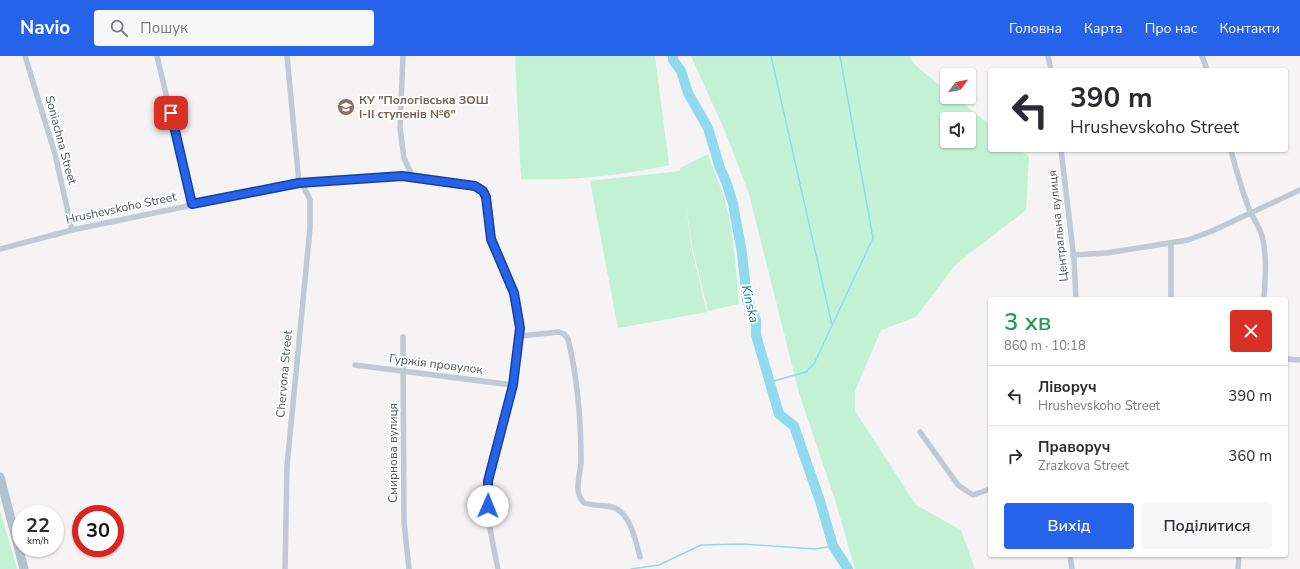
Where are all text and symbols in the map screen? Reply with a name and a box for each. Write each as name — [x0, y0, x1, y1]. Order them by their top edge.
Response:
search box — [94, 10, 374, 46]
text: Navio — [20, 15, 70, 41]
icon: search — [108, 17, 130, 39]
text: Пошук — [140, 18, 188, 38]
text: Головна — [1009, 19, 1062, 38]
text: Карта — [1084, 19, 1123, 38]
text: Про нас — [1145, 19, 1197, 38]
text: Контакти — [1219, 19, 1280, 38]
north arrow — [940, 68, 976, 104]
map controls — [940, 68, 976, 148]
text: 390 m — [1070, 79, 1153, 117]
icon: left — [1004, 84, 1056, 136]
place label: КУ "Пологівська ЗОШ І-ІІ ступенів №6" — [359, 92, 489, 122]
street label: Soniachna Street — [41, 94, 81, 187]
pin — [154, 96, 188, 130]
school or university icon: КУ "Пологівська ЗОШ І-ІІ ступенів №6" — [336, 97, 356, 117]
icon: arrive — [160, 102, 182, 124]
button: sound — [940, 112, 976, 148]
text: Hrushevskoho Street — [1070, 115, 1239, 139]
street label: Центральна вулиця — [1044, 170, 1072, 282]
street label: Hrushevskoho Street — [64, 188, 179, 228]
water label: Kinska — [737, 283, 763, 325]
text: 3 хв — [1004, 306, 1051, 338]
button: close — [1230, 310, 1272, 352]
street label: Chervona Street — [272, 329, 296, 418]
text: 860 m · 10:18 — [1004, 337, 1086, 355]
street label: Гуржія провулок — [388, 350, 484, 378]
text: Ліворуч — [1038, 377, 1097, 397]
icon: left — [1004, 385, 1026, 407]
text: 390 m — [1228, 386, 1272, 406]
text: Hrushevskoho Street — [1038, 397, 1160, 415]
street label: Смирнова вулиця — [385, 403, 401, 503]
text: Праворуч — [1038, 437, 1110, 457]
icon: right — [1004, 445, 1026, 467]
text: 360 m — [1228, 446, 1272, 466]
text: Zrazkova Street — [1038, 457, 1129, 475]
position arrow — [467, 485, 509, 527]
button: Вихід — [1004, 503, 1134, 549]
button: Поділитися — [1142, 503, 1272, 549]
speed limit sign: 30 — [72, 505, 124, 557]
text: 22 — [26, 512, 50, 539]
text: km/h — [27, 534, 49, 548]

